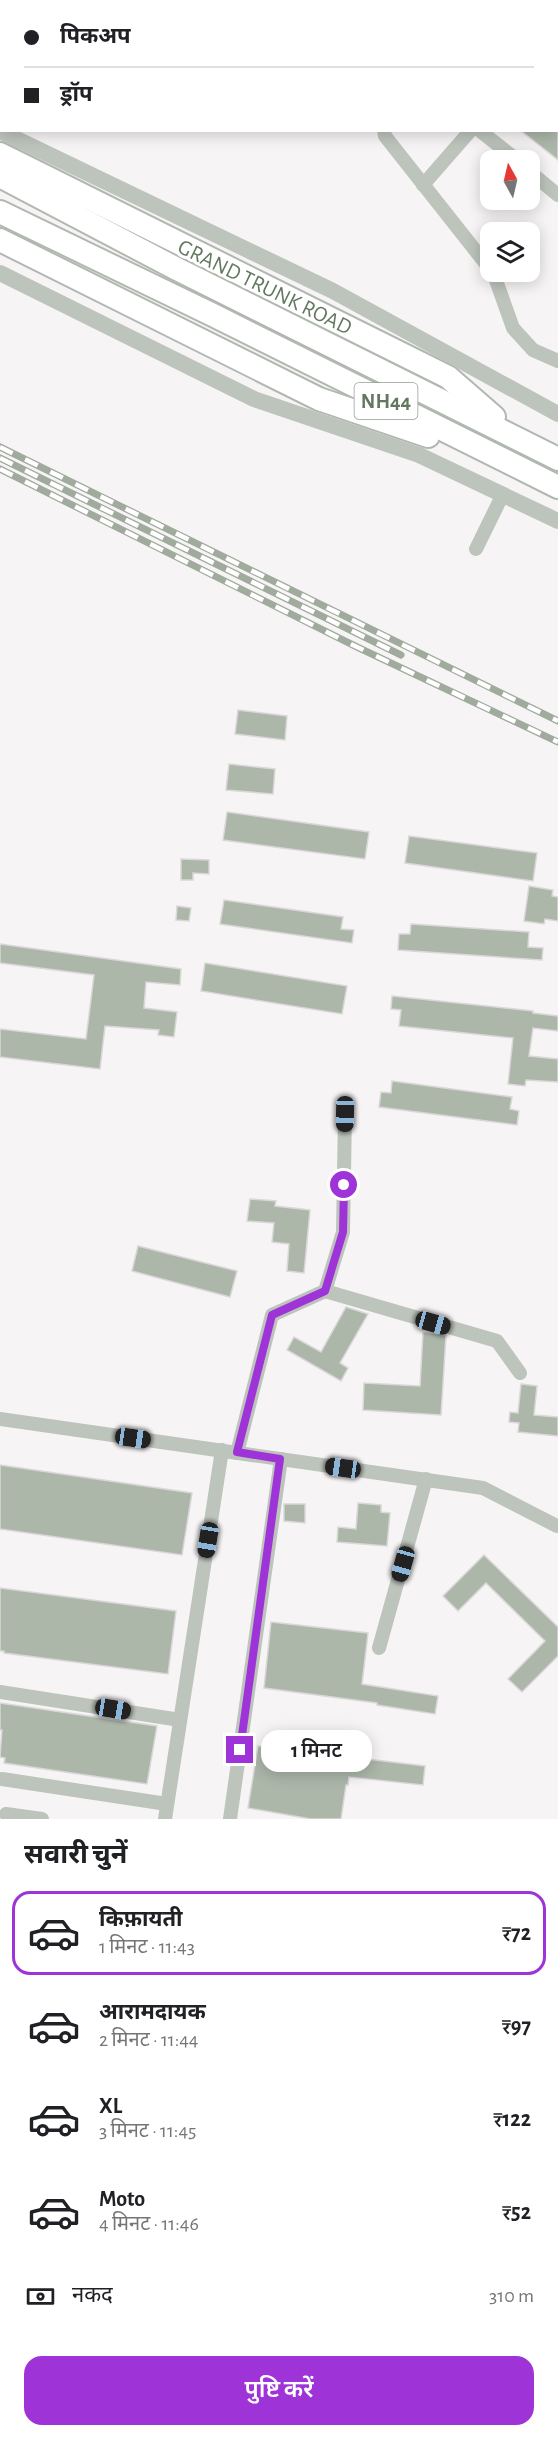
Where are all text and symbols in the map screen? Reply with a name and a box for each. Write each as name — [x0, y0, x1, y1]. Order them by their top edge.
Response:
text: पिकअप — [60, 25, 131, 47]
text: ड्रॉप — [60, 83, 93, 105]
north arrow — [480, 150, 540, 210]
map controls — [480, 150, 540, 282]
button: layers — [480, 222, 540, 282]
street label: GRAND TRUNK ROAD — [175, 235, 355, 339]
road number: NH44 — [354, 383, 418, 419]
car — [336, 1096, 354, 1132]
route start — [330, 1171, 357, 1198]
car — [413, 1309, 453, 1337]
car — [114, 1427, 152, 1449]
car — [324, 1457, 362, 1479]
car — [196, 1521, 220, 1559]
car — [389, 1544, 417, 1584]
car — [94, 1697, 132, 1721]
callout: 1 मिनट — [261, 1729, 372, 1771]
route end — [226, 1736, 253, 1763]
text: 1 मिनट — [291, 1741, 342, 1761]
text: सवारी चुनें — [24, 1841, 127, 1868]
icon: car — [27, 1906, 81, 1960]
text: किफ़ायती — [99, 1908, 183, 1930]
text: ₹72 — [502, 1922, 531, 1944]
text: 1 मिनट · 11:43 — [99, 1937, 195, 1957]
icon: car — [27, 1999, 81, 2053]
text: आरामदायक — [99, 2001, 206, 2023]
text: ₹97 — [502, 2015, 531, 2037]
text: 2 मिनट · 11:44 — [99, 2030, 198, 2050]
icon: car — [27, 2092, 81, 2146]
text: XL — [99, 2095, 122, 2117]
text: ₹122 — [493, 2108, 531, 2130]
text: 3 मिनट · 11:45 — [99, 2121, 196, 2141]
icon: car — [27, 2185, 81, 2239]
text: Moto — [99, 2188, 145, 2210]
text: ₹52 — [502, 2201, 531, 2223]
text: 4 मिनट · 11:46 — [99, 2214, 199, 2234]
icon: cash — [24, 2280, 57, 2313]
text: नकद — [72, 2284, 113, 2306]
text: 310 m — [489, 2286, 534, 2306]
button: पुष्टि करें — [24, 2356, 534, 2425]

